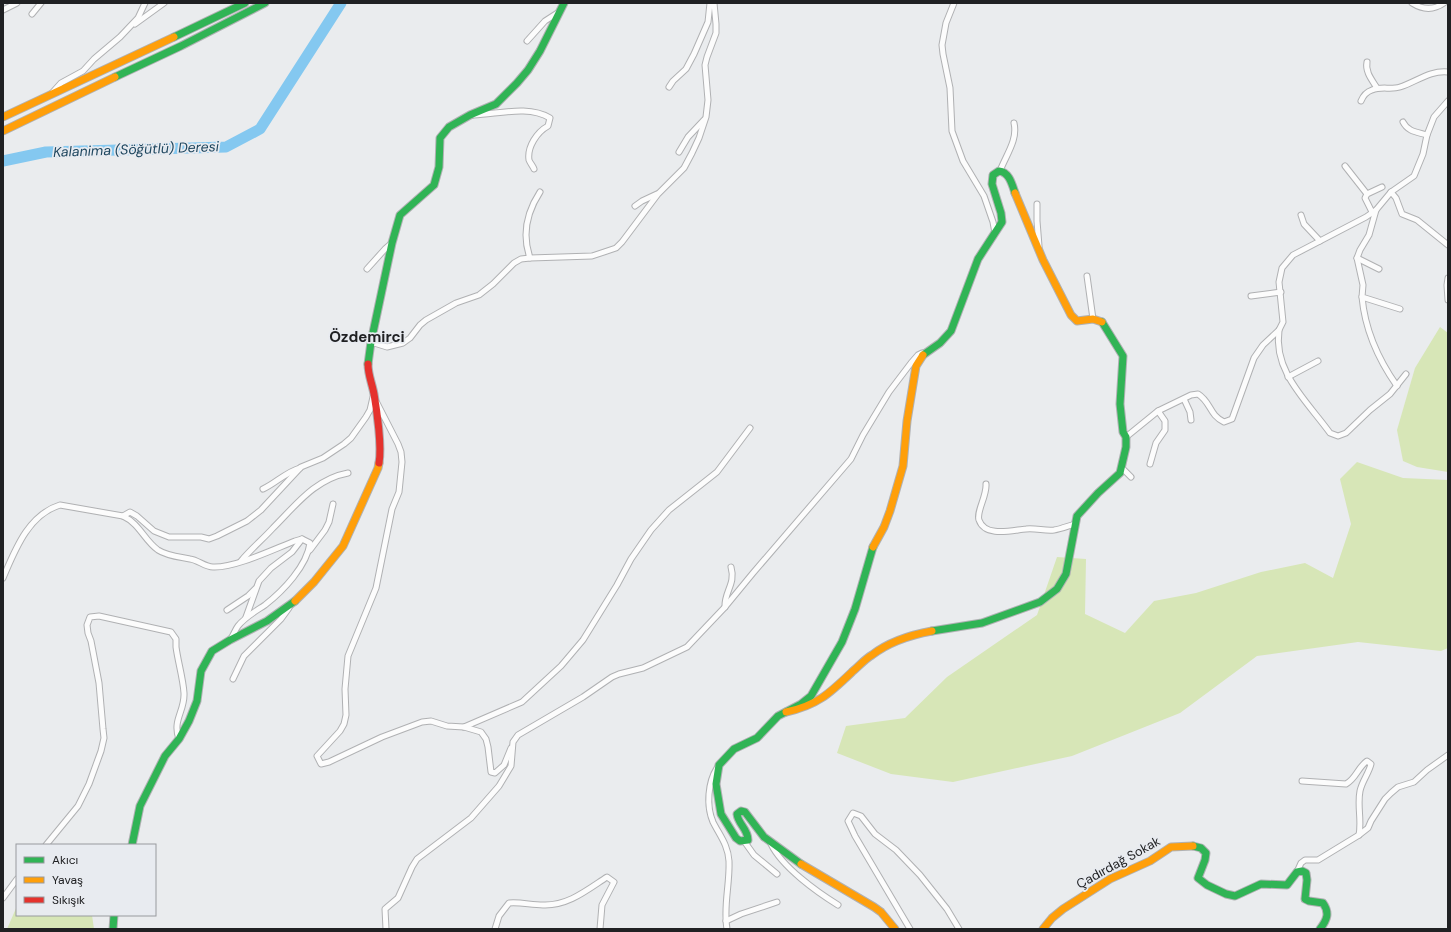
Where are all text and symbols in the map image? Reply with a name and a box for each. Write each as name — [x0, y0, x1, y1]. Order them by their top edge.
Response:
water label: Kalanima (Söğütlü) Deresi — [53, 137, 220, 161]
district label: Özdemirci — [329, 327, 405, 347]
street label: Çadırdağ Sokak — [1073, 832, 1164, 892]
legend — [16, 844, 156, 916]
text: Akıcı — [52, 852, 78, 868]
text: Yavaş — [52, 872, 83, 888]
text: Sıkışık — [52, 892, 85, 908]

